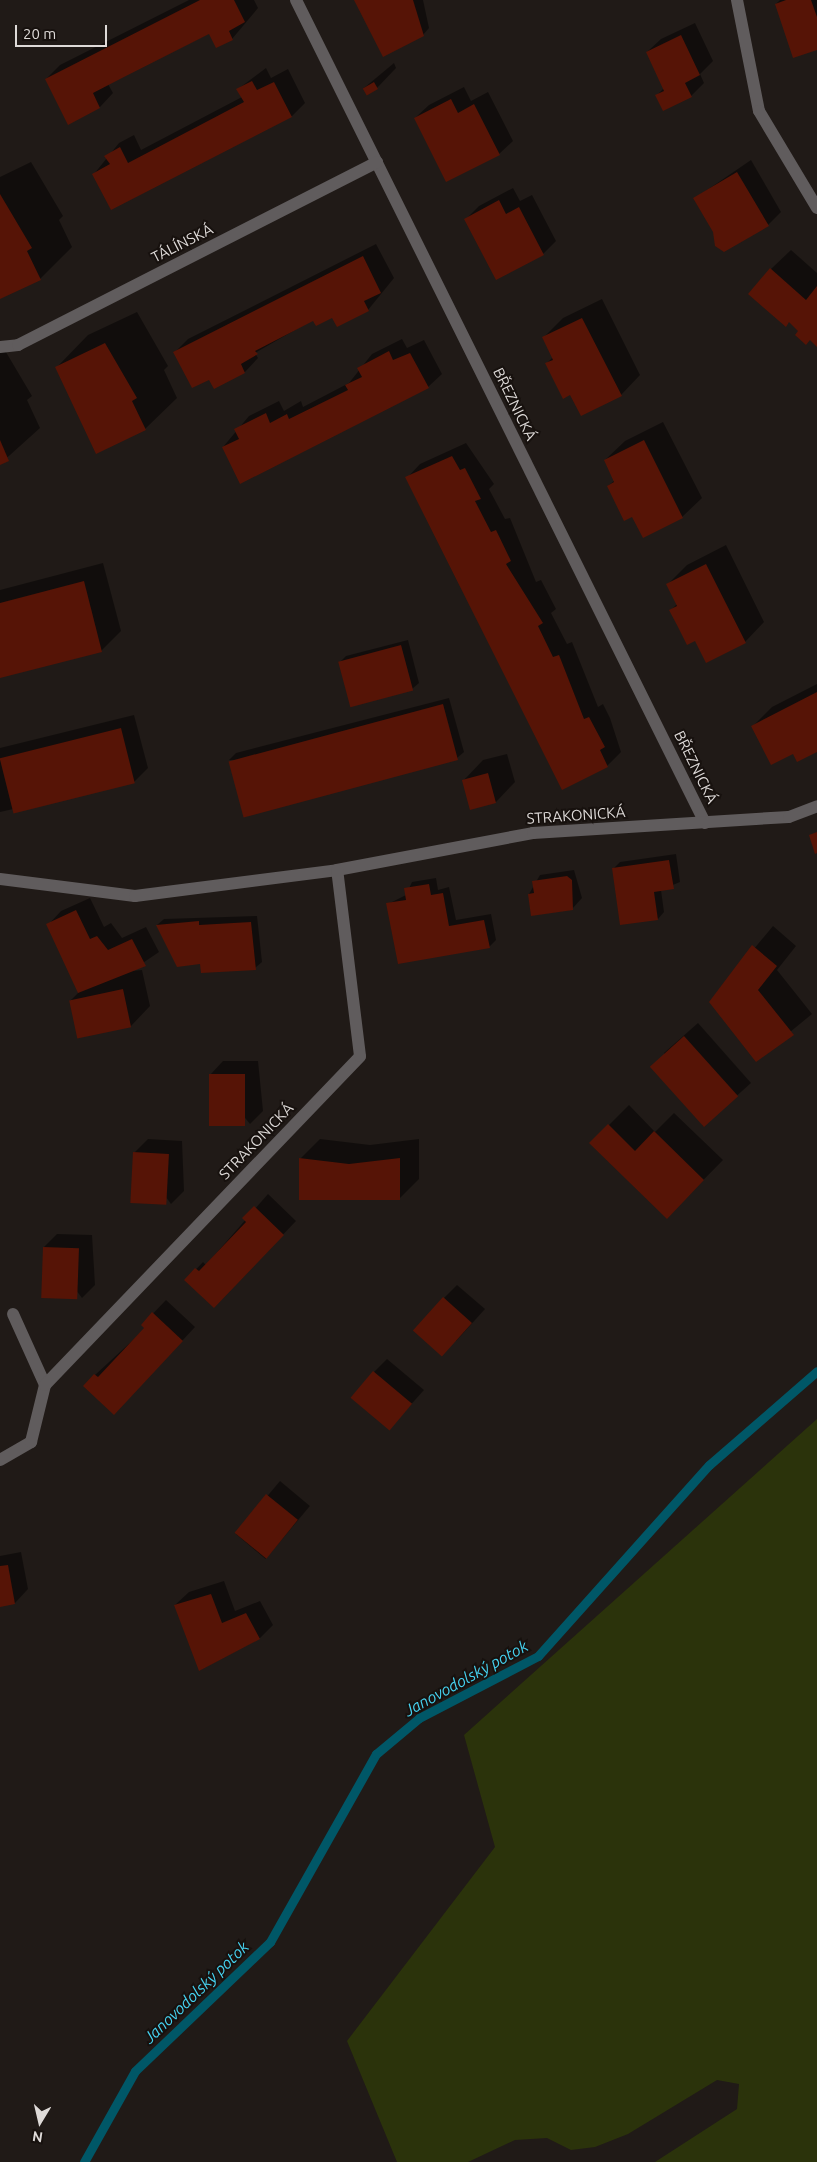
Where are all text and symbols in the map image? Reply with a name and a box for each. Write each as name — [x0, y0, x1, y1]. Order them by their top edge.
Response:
scale bar — [18, 15, 110, 47]
text: 20 m — [23, 25, 56, 42]
street label: TÁLÍNSKÁ — [148, 220, 216, 266]
street label: BŘEZNICKÁ — [490, 365, 540, 443]
street label: BŘEZNICKÁ — [671, 728, 721, 806]
street label: STRAKONICKÁ — [526, 803, 626, 827]
street label: STRAKONICKÁ — [215, 1099, 297, 1183]
water label: Janovodolský potok — [401, 1636, 531, 1720]
water label: Janovodolský potok — [140, 1937, 252, 2047]
north arrow — [15, 2097, 65, 2147]
text: N — [31, 2128, 44, 2146]

